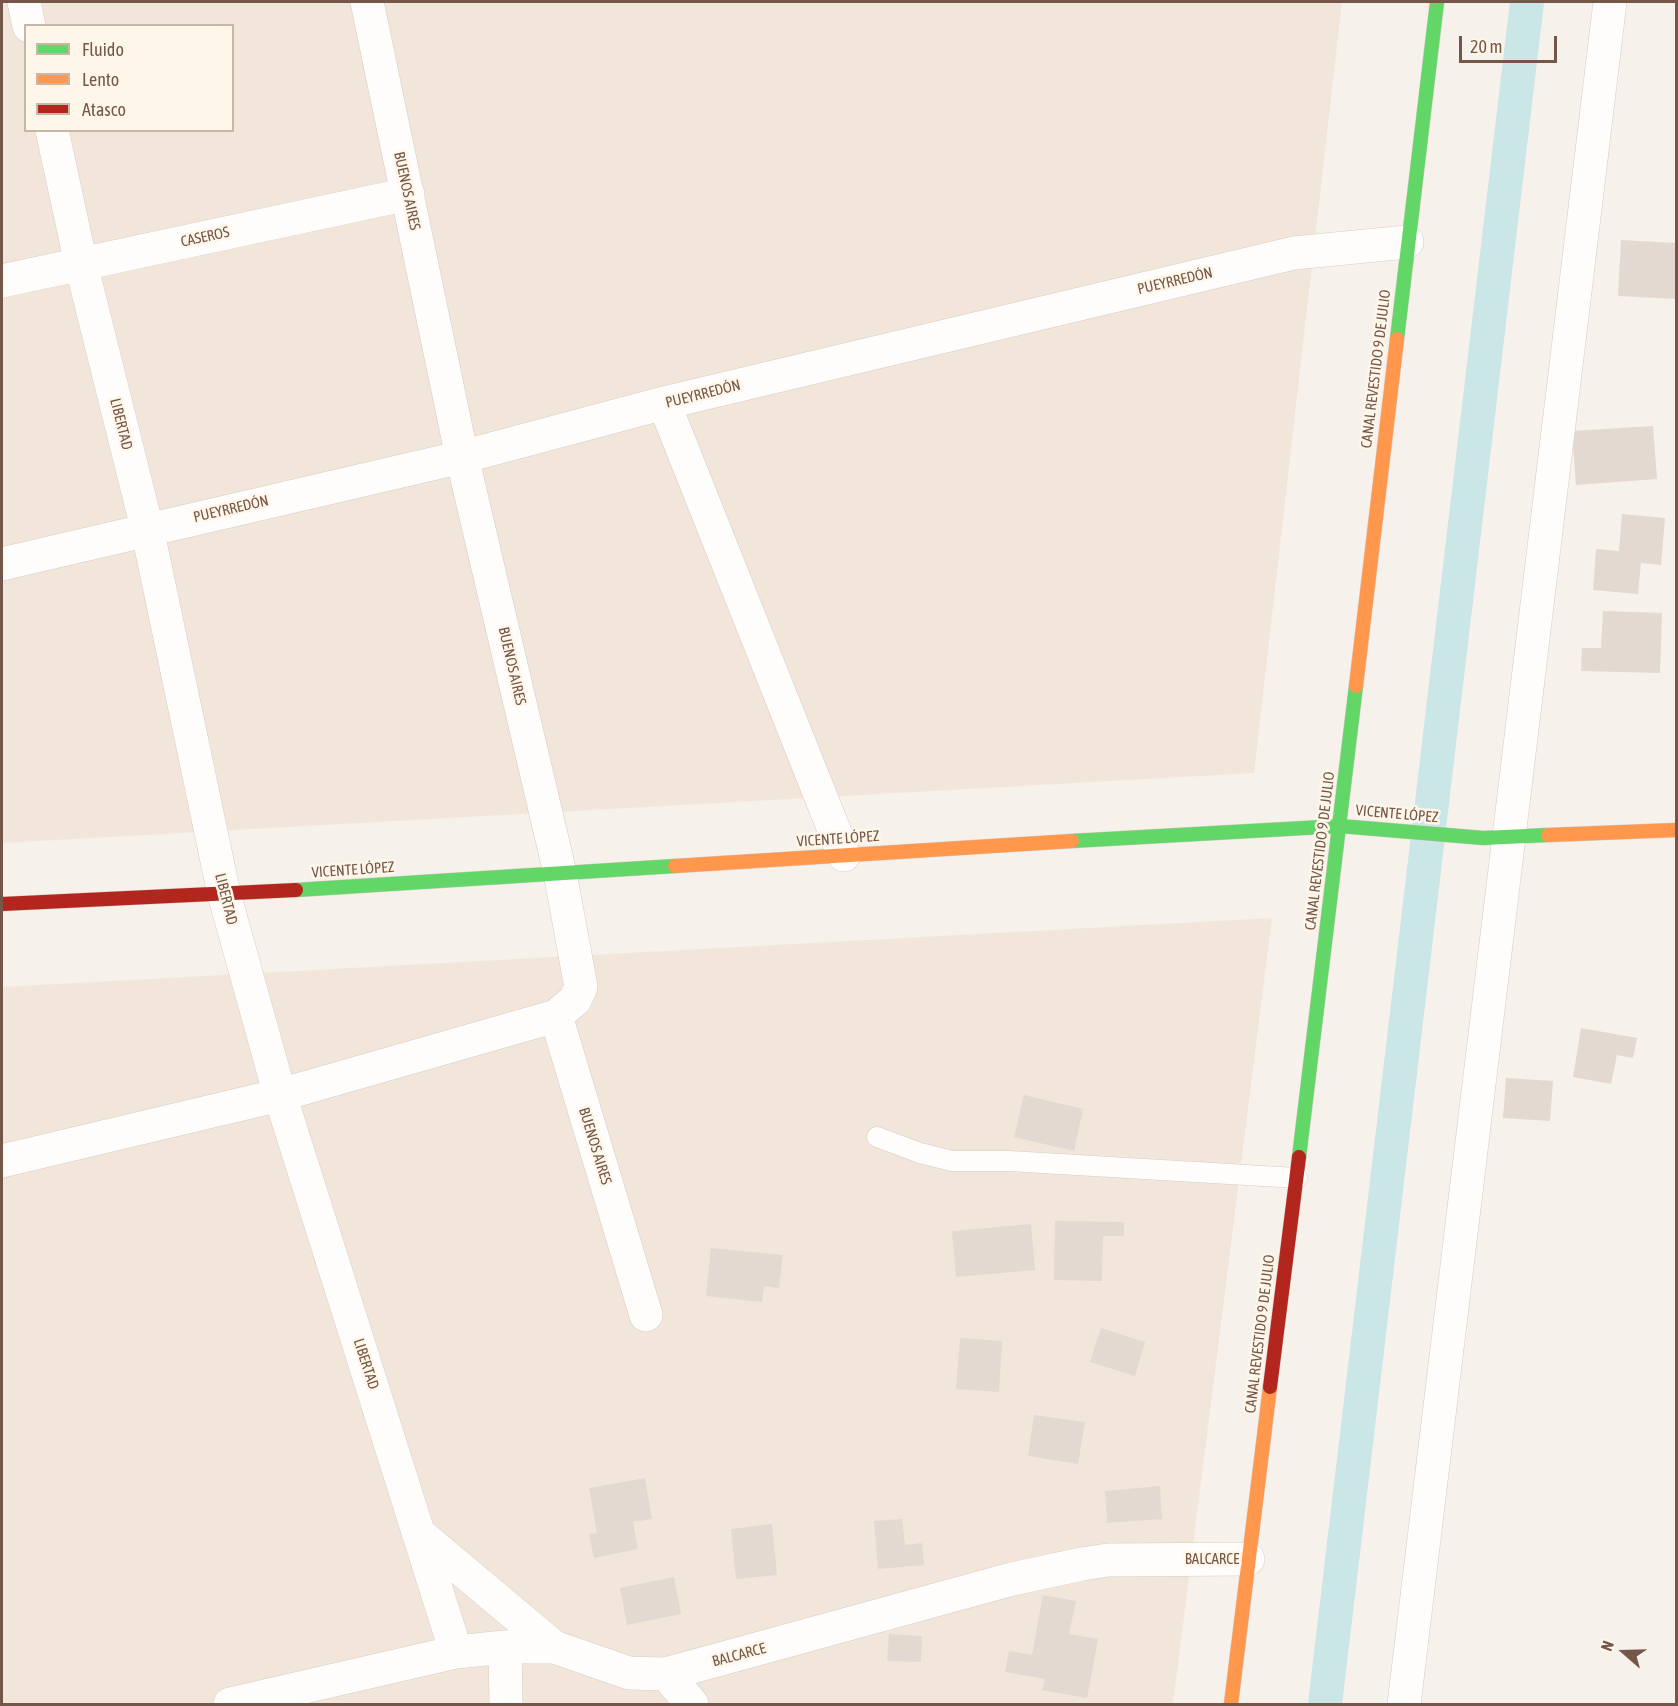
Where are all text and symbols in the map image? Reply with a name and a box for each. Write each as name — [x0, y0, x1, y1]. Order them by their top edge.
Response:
legend — [24, 24, 234, 132]
scale bar — [1462, 24, 1560, 62]
text: 20 m — [1470, 36, 1502, 57]
text: Fluido — [82, 39, 124, 60]
text: Lento — [82, 69, 119, 90]
text: Atasco — [82, 99, 126, 120]
street label: BUENOS AIRES — [390, 150, 424, 232]
street label: CASEROS — [179, 223, 231, 251]
street label: PUEYRREDÓN — [1136, 264, 1214, 298]
street label: CANAL REVESTIDO 9 DE JULIO — [1357, 289, 1395, 449]
street label: PUEYRREDÓN — [664, 376, 742, 412]
street label: LIBERTAD — [106, 396, 136, 452]
street label: PUEYRREDÓN — [192, 492, 270, 526]
street label: BUENOS AIRES — [494, 625, 530, 707]
street label: CANAL REVESTIDO 9 DE JULIO — [1301, 771, 1339, 931]
street label: VICENTE LÓPEZ — [1355, 801, 1439, 827]
street label: VICENTE LÓPEZ — [796, 827, 880, 851]
street label: VICENTE LÓPEZ — [311, 858, 395, 882]
street label: LIBERTAD — [211, 871, 241, 927]
street label: BUENOS AIRES — [575, 1105, 615, 1187]
street label: CANAL REVESTIDO 9 DE JULIO — [1241, 1254, 1279, 1414]
street label: LIBERTAD — [349, 1336, 383, 1392]
street label: BALCARCE — [1185, 1550, 1239, 1568]
north arrow — [1594, 1622, 1654, 1682]
text: N — [1597, 1638, 1617, 1653]
street label: BALCARCE — [710, 1639, 768, 1671]

